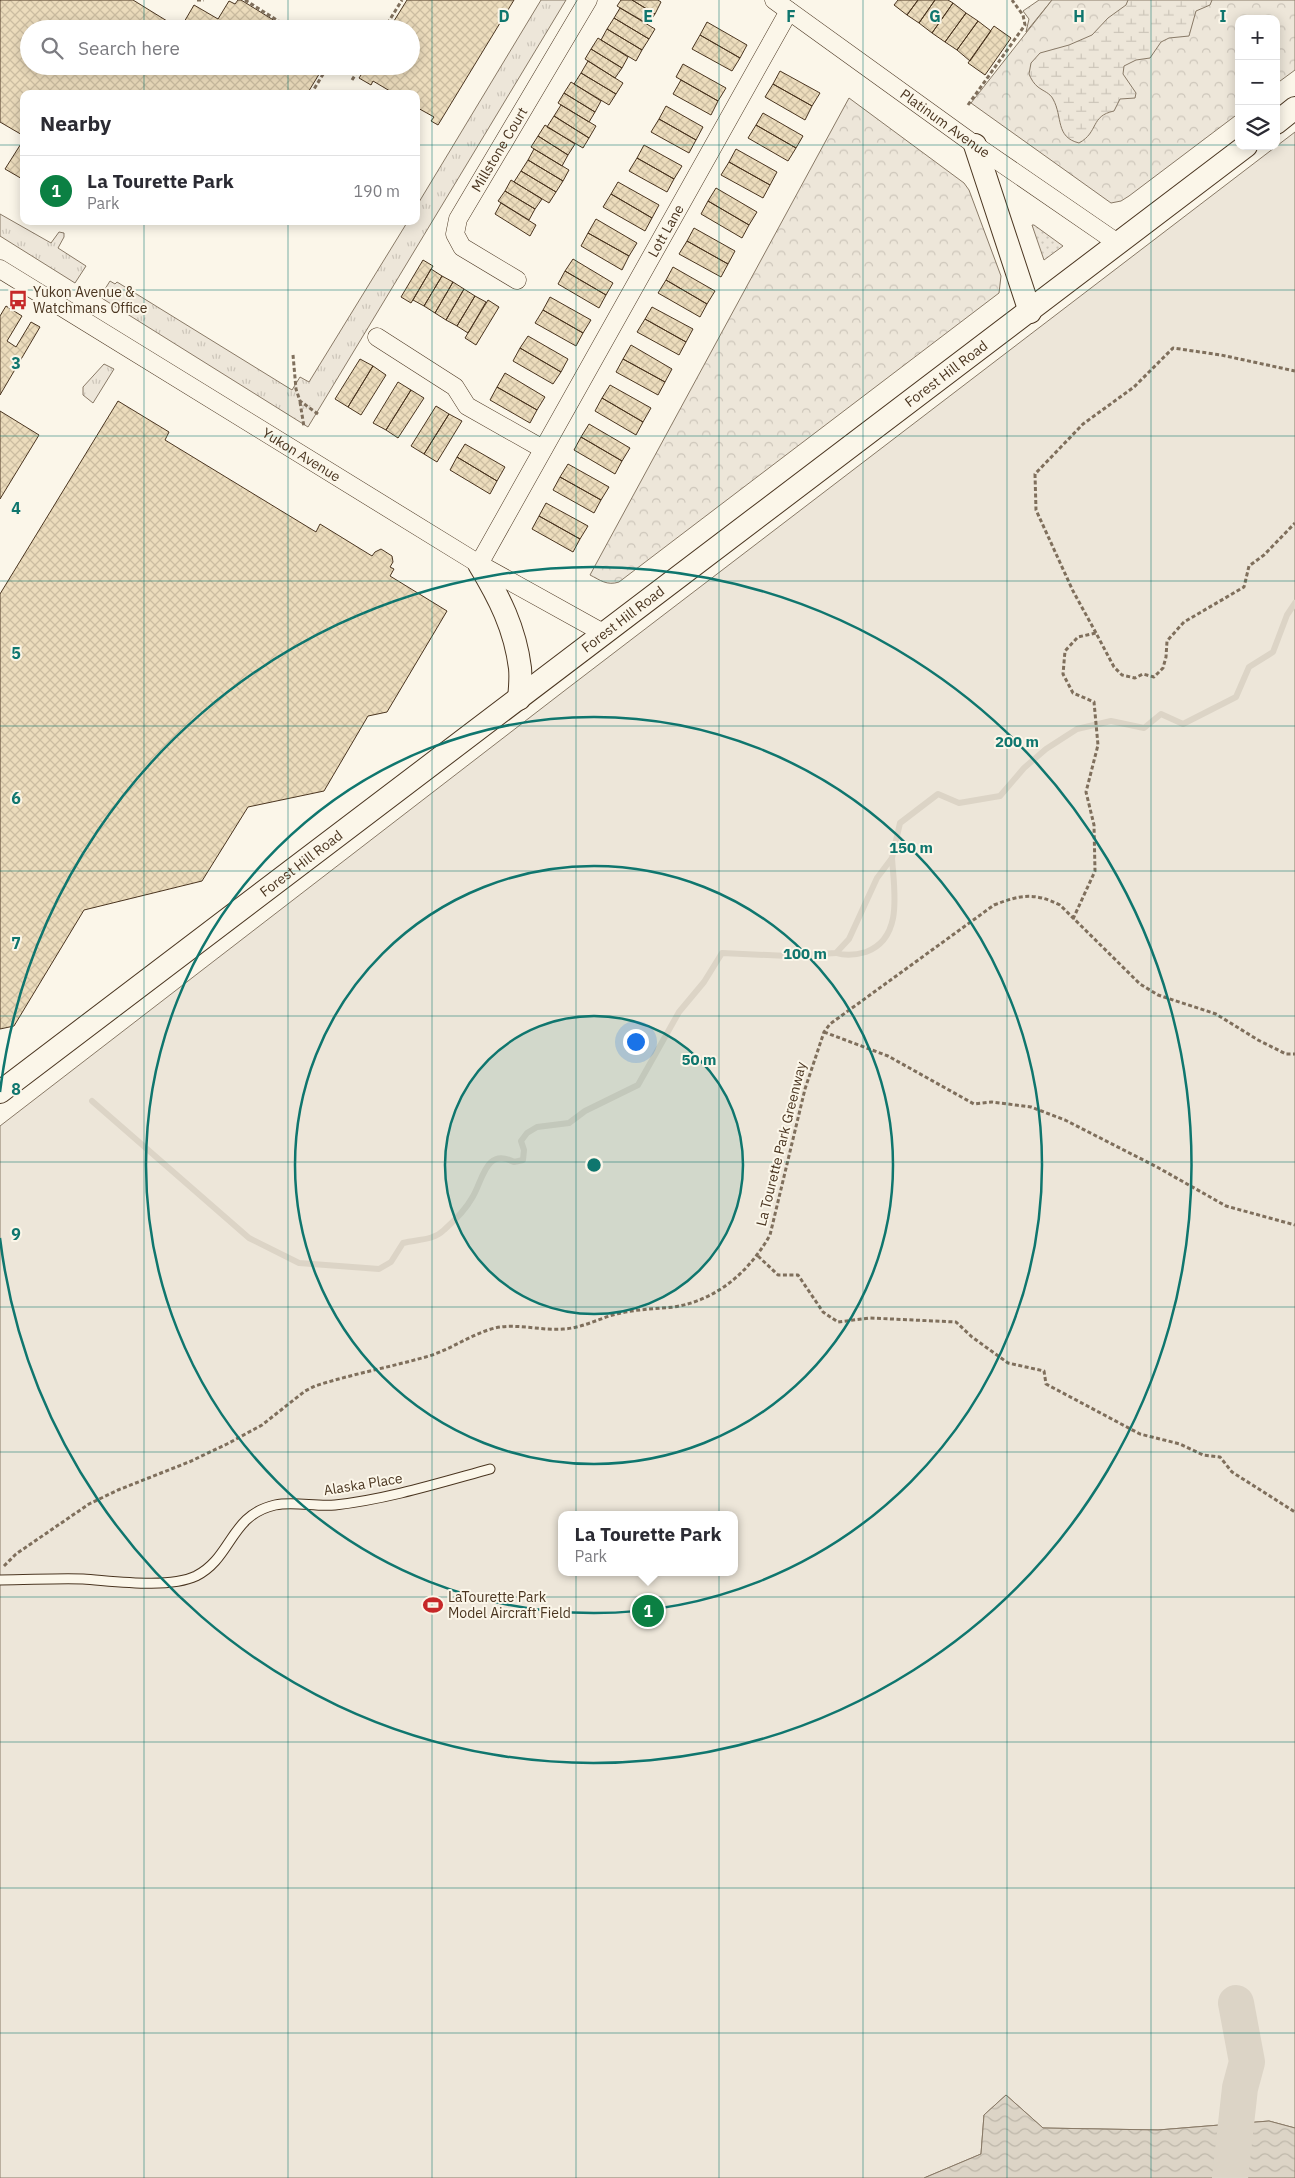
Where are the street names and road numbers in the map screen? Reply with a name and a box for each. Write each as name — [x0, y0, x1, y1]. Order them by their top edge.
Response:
street label: Platinum Avenue — [897, 85, 994, 162]
street label: Millstone Court — [467, 104, 531, 195]
street label: Lott Lane — [644, 201, 688, 260]
street label: Forest Hill Road — [901, 336, 991, 411]
street label: Yukon Avenue — [259, 424, 344, 486]
street label: Forest Hill Road — [578, 582, 668, 656]
street label: Forest Hill Road — [256, 826, 346, 901]
street label: La Tourette Park Greenway — [752, 1060, 810, 1228]
street label: Alaska Place — [322, 1469, 404, 1499]

